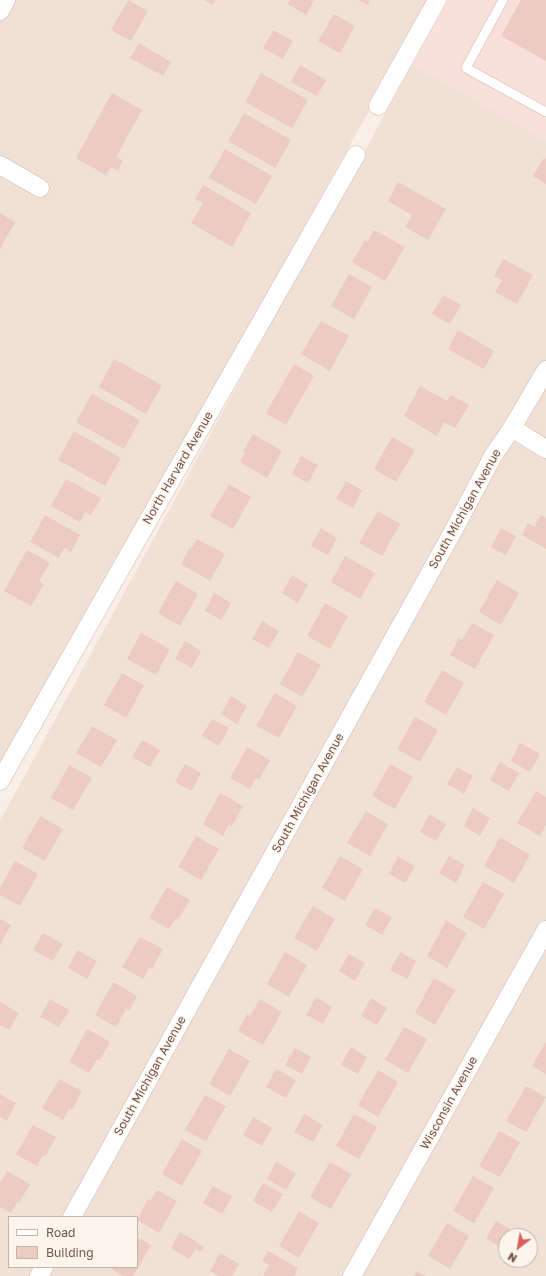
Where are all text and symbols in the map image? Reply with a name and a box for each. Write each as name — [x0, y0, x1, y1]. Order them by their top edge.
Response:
street label: North Harvard Avenue — [140, 409, 216, 527]
street label: South Michigan Avenue — [426, 447, 504, 571]
street label: South Michigan Avenue — [269, 731, 347, 855]
street label: South Michigan Avenue — [111, 1014, 189, 1138]
street label: Wisconsin Avenue — [417, 1054, 481, 1152]
legend — [8, 1216, 138, 1268]
text: Road — [46, 1225, 75, 1240]
north arrow — [498, 1228, 538, 1268]
text: Building — [46, 1245, 94, 1260]
text: N — [505, 1250, 519, 1266]

